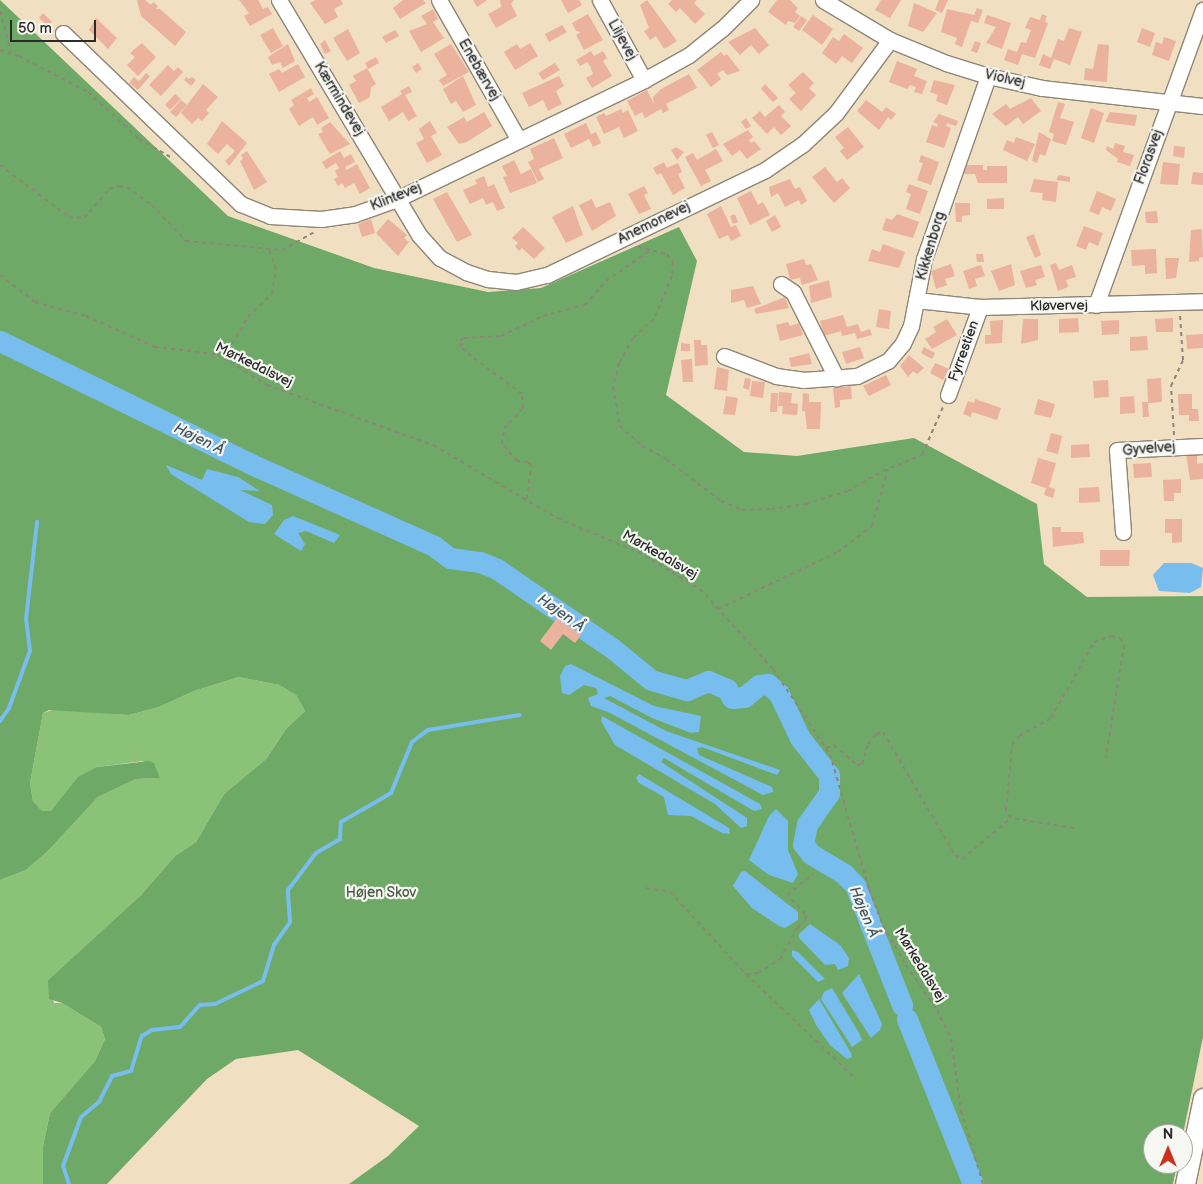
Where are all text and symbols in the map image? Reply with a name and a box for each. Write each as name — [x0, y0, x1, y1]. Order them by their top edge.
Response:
scale bar — [12, 10, 99, 42]
street label: Liljevej — [604, 17, 640, 63]
text: 50 m — [18, 19, 52, 38]
street label: Enebærvej — [455, 36, 503, 104]
street label: Kærmindevej — [310, 59, 368, 139]
street label: Violvej — [983, 66, 1027, 92]
street label: Florasvej — [1131, 127, 1167, 187]
street label: Klintevej — [368, 179, 424, 215]
street label: Anemonevej — [615, 198, 693, 248]
street label: Kikkenborg — [913, 210, 949, 282]
street label: Kløvervej — [1030, 297, 1088, 315]
street label: Fyrrestien — [945, 318, 983, 384]
street label: Mørkedalsvej — [213, 339, 295, 391]
water label: Højen Å — [171, 419, 227, 459]
street label: Gyvelvej — [1122, 439, 1176, 459]
street label: Mørkedalsvej — [619, 527, 701, 583]
water label: Højen Å — [534, 590, 588, 636]
water label: Højen Å — [845, 884, 883, 940]
park label: Højen Skov — [346, 885, 416, 901]
street label: Mørkedalsvej — [891, 925, 949, 1005]
north arrow — [1143, 1124, 1193, 1174]
text: N — [1163, 1126, 1173, 1143]

